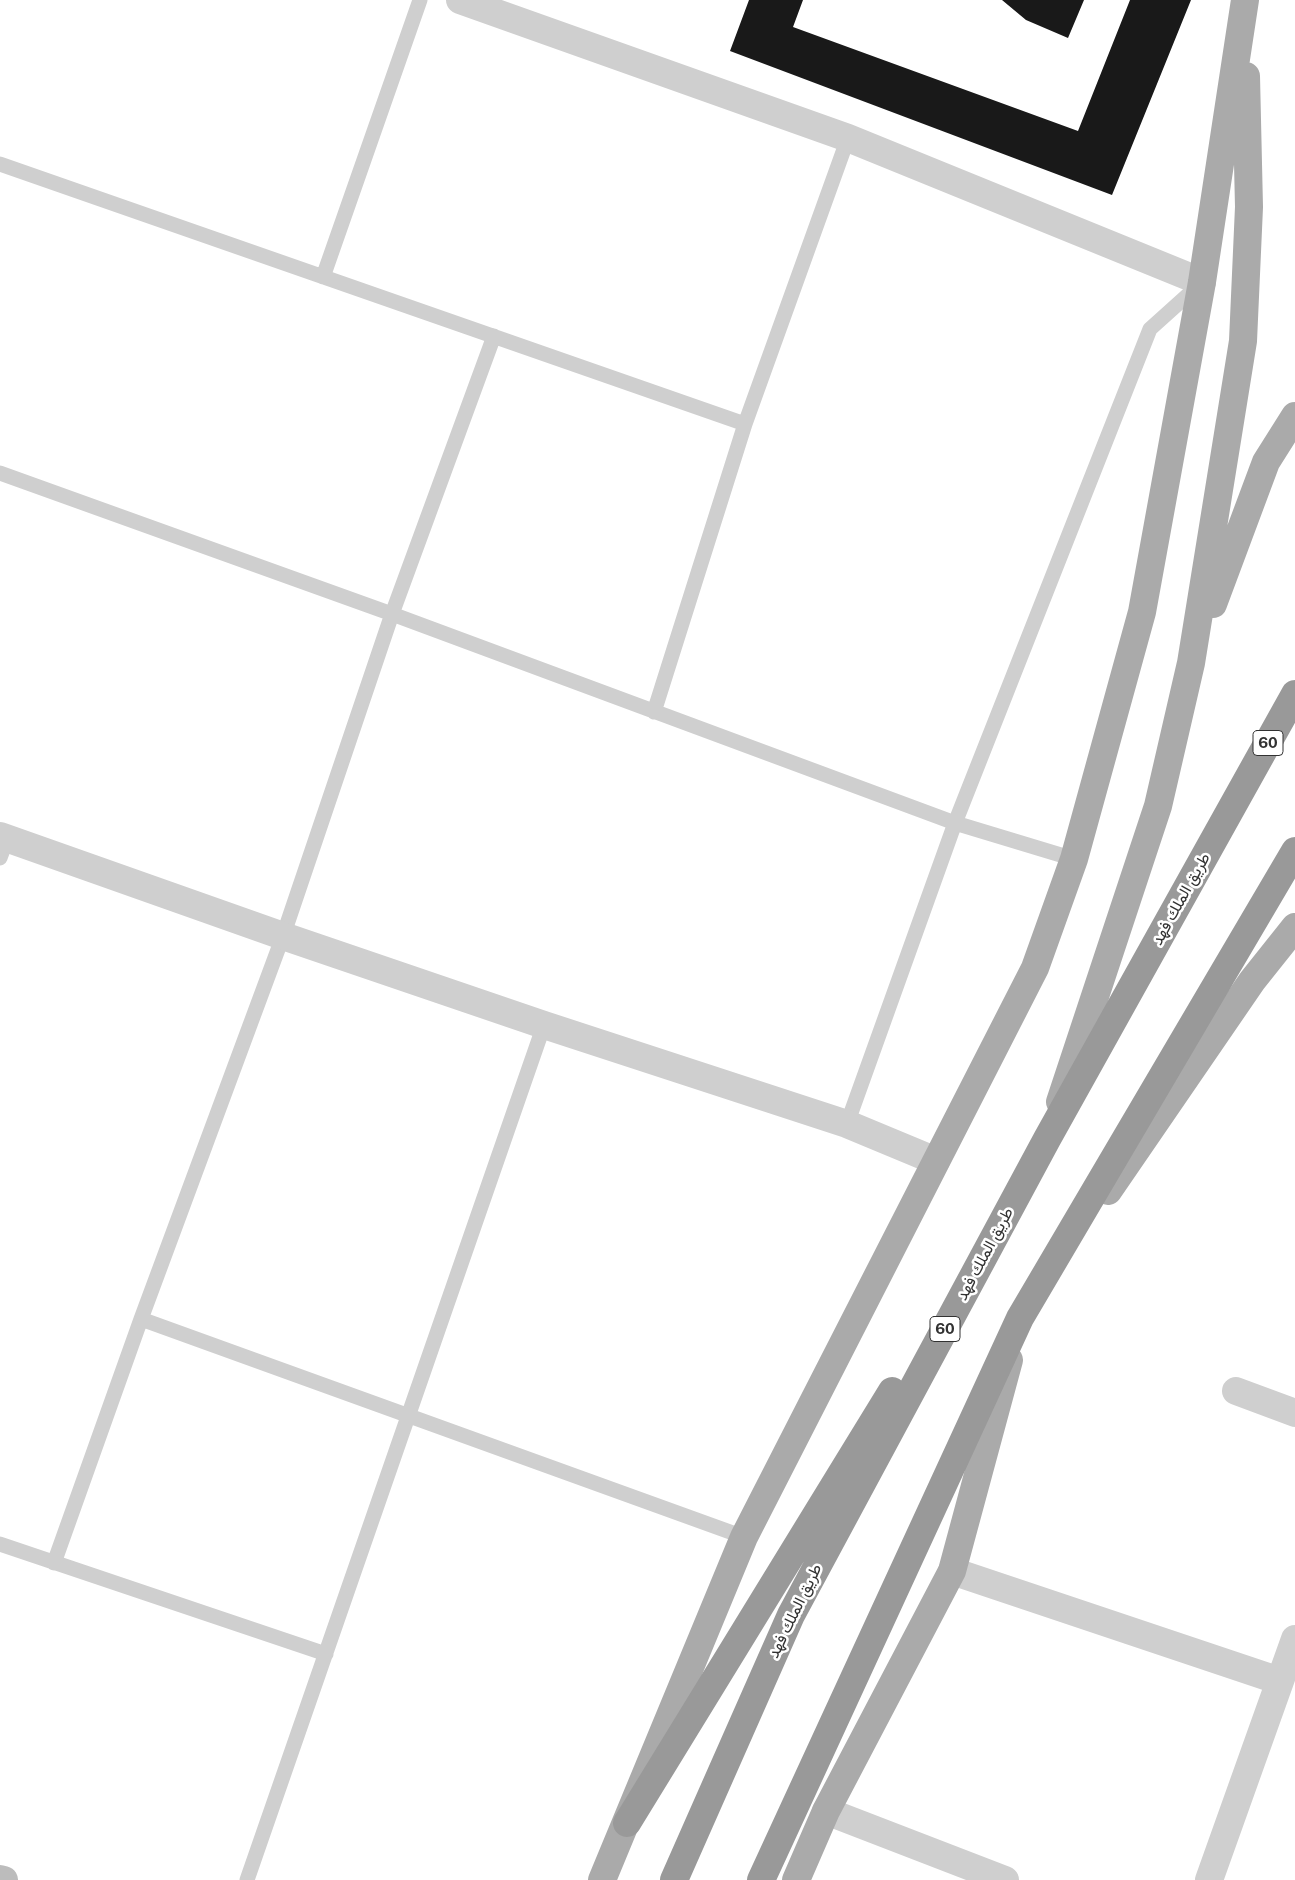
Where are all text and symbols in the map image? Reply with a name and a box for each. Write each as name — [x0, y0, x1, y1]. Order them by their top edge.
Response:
road number: 60 — [1253, 730, 1283, 756]
street label: طريق الملك فهد — [1148, 849, 1214, 949]
street label: طريق الملك فهد — [952, 1204, 1018, 1304]
road number: 60 — [930, 1316, 960, 1342]
street label: طريق الملك فهد — [764, 1561, 826, 1661]

